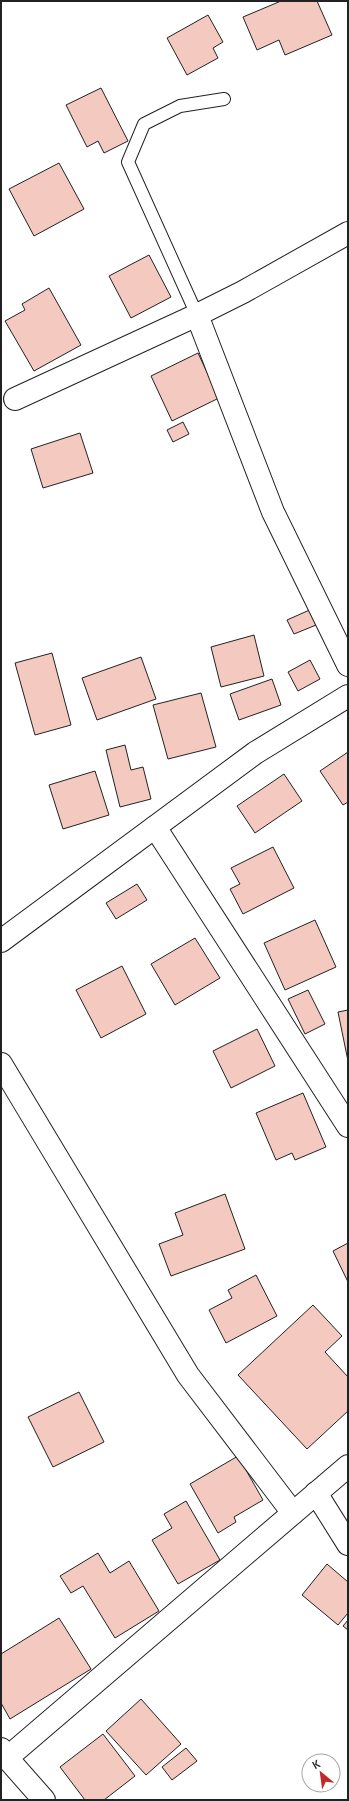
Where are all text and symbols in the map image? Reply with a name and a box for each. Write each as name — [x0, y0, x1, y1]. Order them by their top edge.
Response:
north arrow — [301, 1753, 341, 1793]
text: K — [310, 1756, 323, 1772]

